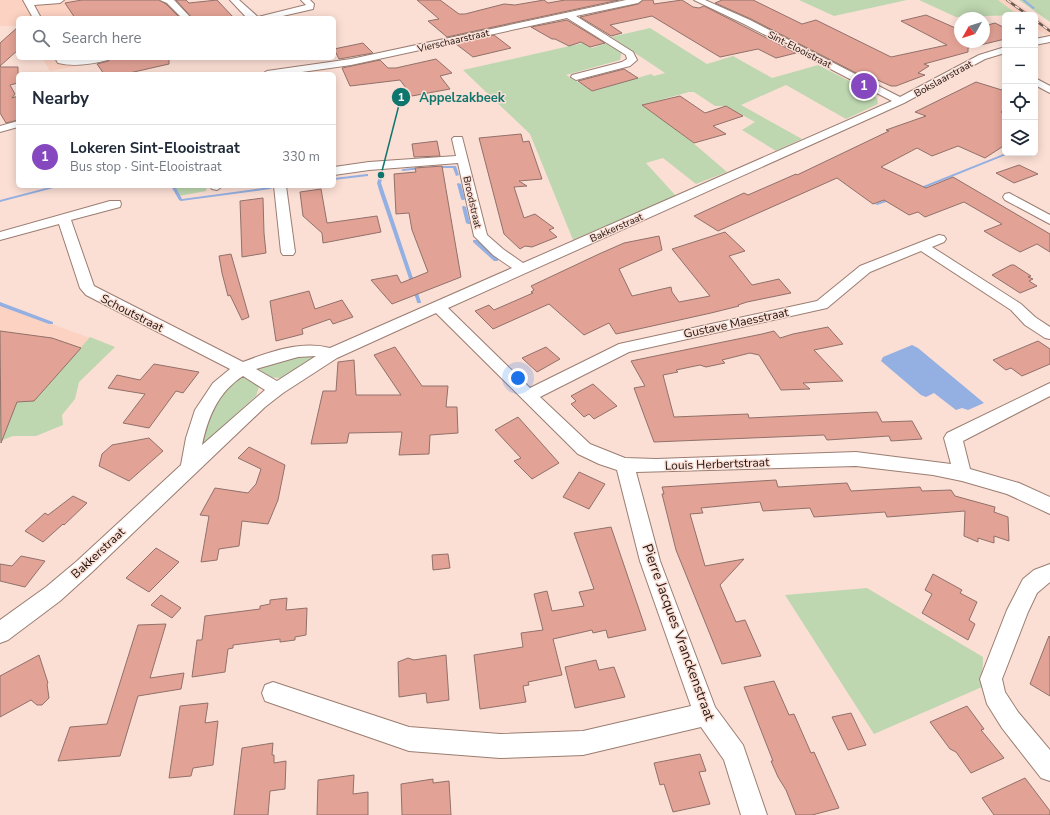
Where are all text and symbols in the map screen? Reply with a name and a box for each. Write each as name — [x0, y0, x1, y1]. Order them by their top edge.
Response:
north arrow — [954, 12, 990, 48]
map controls — [1002, 12, 1038, 156]
button: + — [1002, 12, 1038, 48]
search box — [16, 16, 336, 60]
street label: Vierschaarstraat — [415, 26, 491, 56]
icon: search — [30, 27, 52, 49]
text: Search here — [62, 28, 142, 48]
street label: Sint-Elooistraat — [765, 28, 834, 72]
button: − — [1002, 48, 1038, 84]
street label: Bokslaarstraat — [912, 57, 976, 101]
pin: 1 — [851, 71, 877, 101]
button: locate — [1002, 84, 1038, 120]
callout: Appelzakbeek — [391, 85, 513, 110]
text: Nearby — [32, 87, 89, 110]
text: 1 — [397, 89, 405, 105]
text: Appelzakbeek — [419, 89, 506, 107]
button: layers — [1002, 120, 1038, 156]
text: Lokeren Sint-Elooistraat — [70, 138, 240, 158]
text: 1 — [41, 148, 49, 166]
text: 330 m — [282, 148, 320, 166]
text: Bus stop · Sint-Elooistraat — [70, 158, 222, 176]
street label: Broodstraat — [459, 175, 485, 230]
street label: Bakkerstraat — [588, 210, 646, 246]
street label: Schoutstraat — [98, 290, 167, 336]
street label: Gustave Maesstraat — [682, 304, 791, 342]
your location — [508, 368, 528, 388]
street label: Louis Herbertstraat — [664, 454, 770, 474]
street label: Bakkerstraat — [68, 523, 129, 582]
street label: Pierre Jacques Vranckenstraat — [638, 541, 719, 723]

